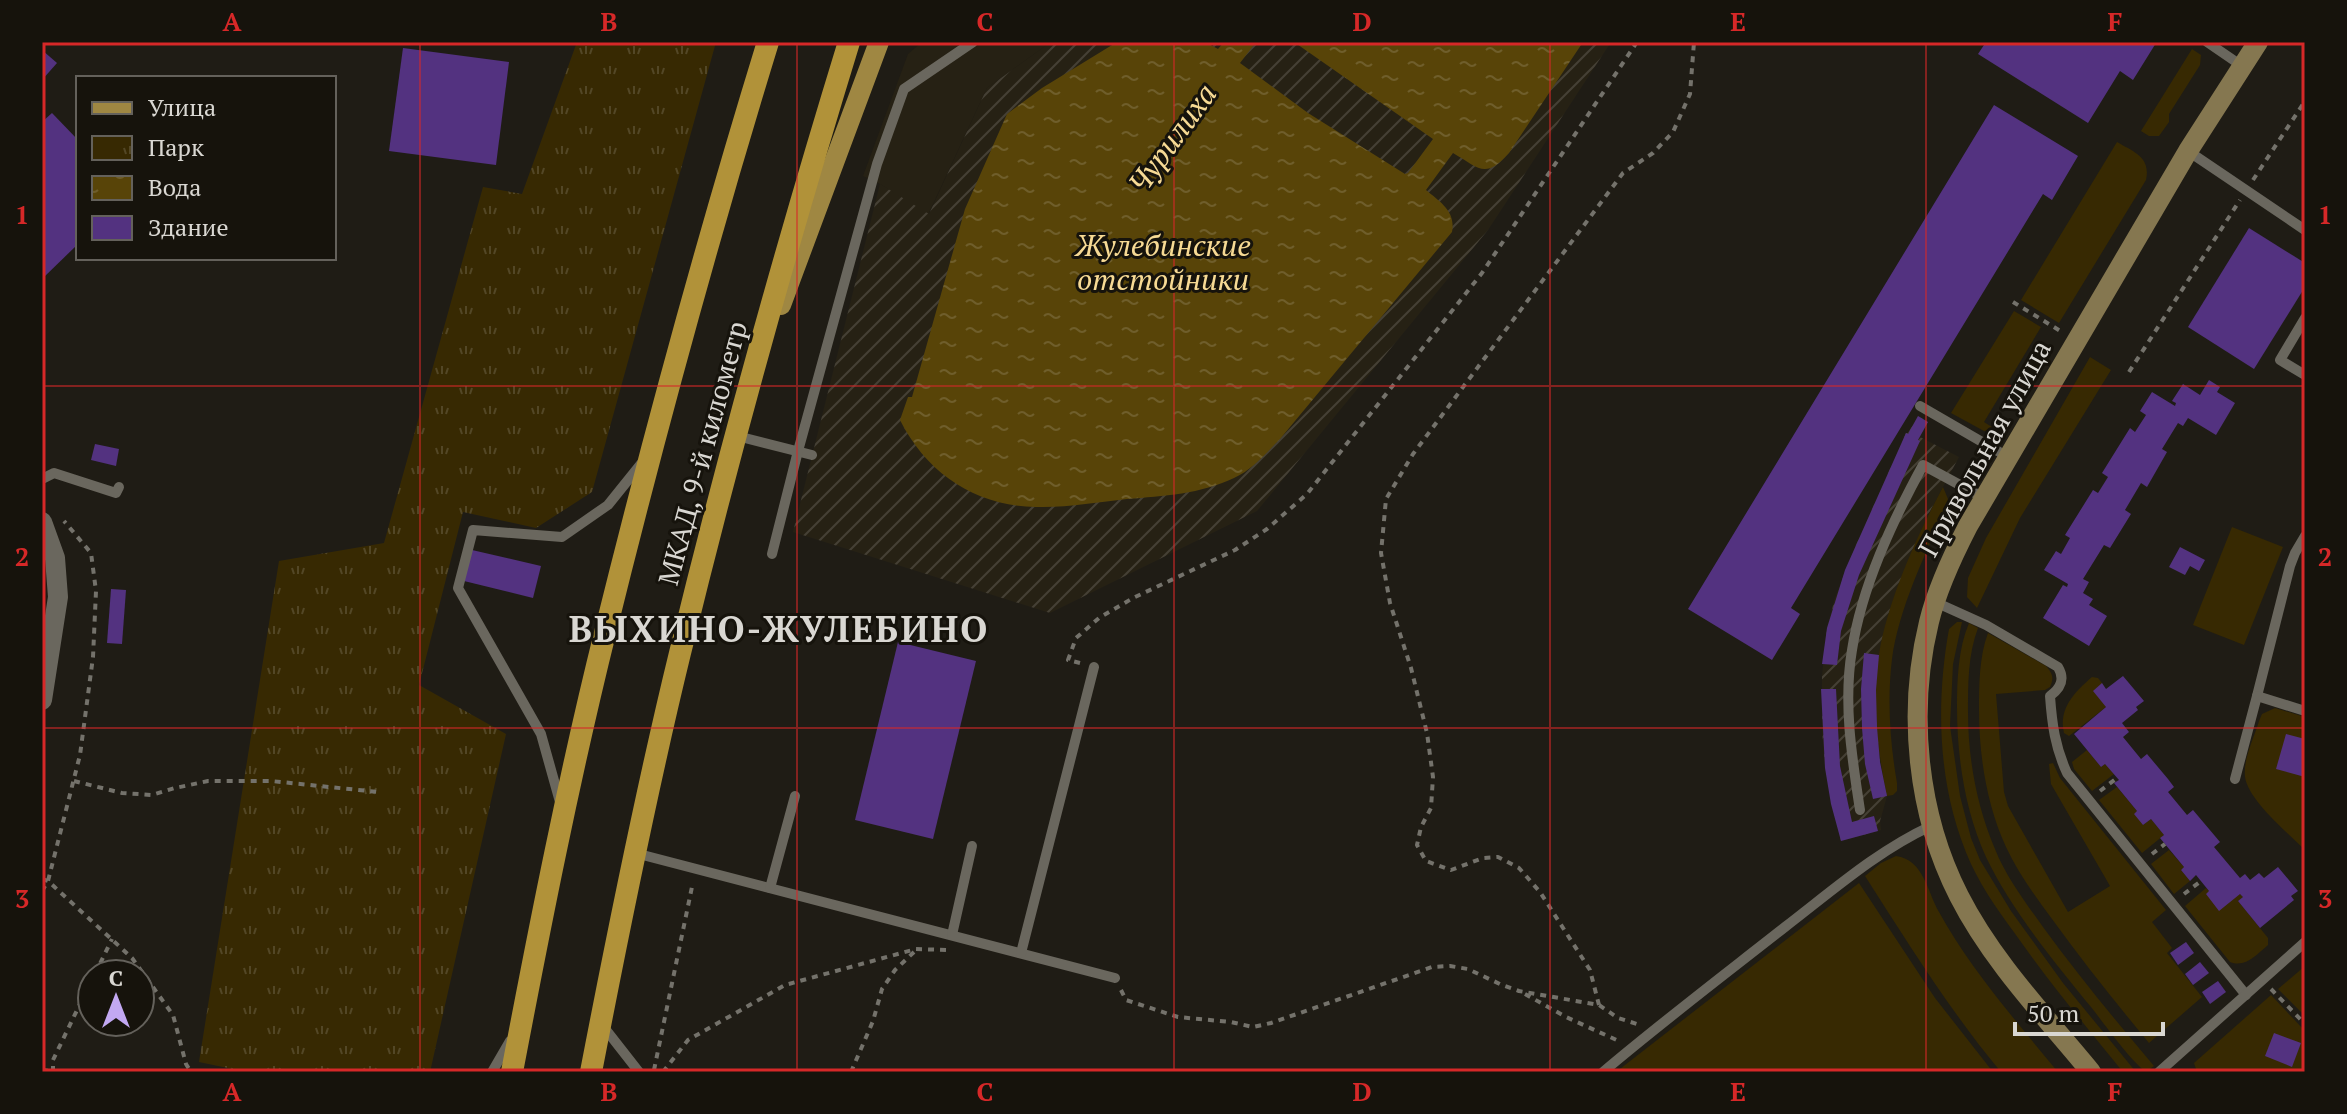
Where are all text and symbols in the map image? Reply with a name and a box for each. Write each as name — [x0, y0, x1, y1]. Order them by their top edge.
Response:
text: A — [223, 4, 242, 38]
text: B — [601, 4, 617, 38]
text: C — [977, 4, 993, 38]
text: D — [1352, 4, 1372, 38]
text: E — [1730, 4, 1746, 38]
text: F — [2108, 4, 2123, 38]
water label: Чурилиха — [1119, 75, 1225, 201]
legend — [76, 76, 336, 260]
text: Улица — [148, 91, 216, 123]
text: Парк — [148, 131, 204, 163]
text: Вода — [148, 171, 201, 203]
text: 1 — [15, 197, 29, 231]
text: 1 — [2318, 197, 2332, 231]
text: Здание — [148, 211, 229, 243]
water label: Жулебинские отстойники — [1073, 225, 1251, 299]
street label: МКАД, 9-й километр — [649, 317, 755, 589]
street label: Привольная улица — [1909, 333, 2059, 563]
text: 2 — [15, 539, 29, 573]
text: 2 — [2318, 539, 2332, 573]
district label: ВЫХИНО-ЖУЛЕБИНО — [569, 605, 989, 652]
text: 3 — [15, 881, 29, 915]
text: 3 — [2318, 881, 2332, 915]
north arrow — [76, 958, 156, 1038]
text: С — [109, 963, 123, 992]
scale bar — [2015, 986, 2163, 1036]
text: 50 m — [2027, 997, 2079, 1029]
text: A — [223, 1074, 242, 1108]
text: B — [601, 1074, 617, 1108]
text: C — [977, 1074, 993, 1108]
text: D — [1352, 1074, 1372, 1108]
text: E — [1730, 1074, 1746, 1108]
text: F — [2108, 1074, 2123, 1108]

